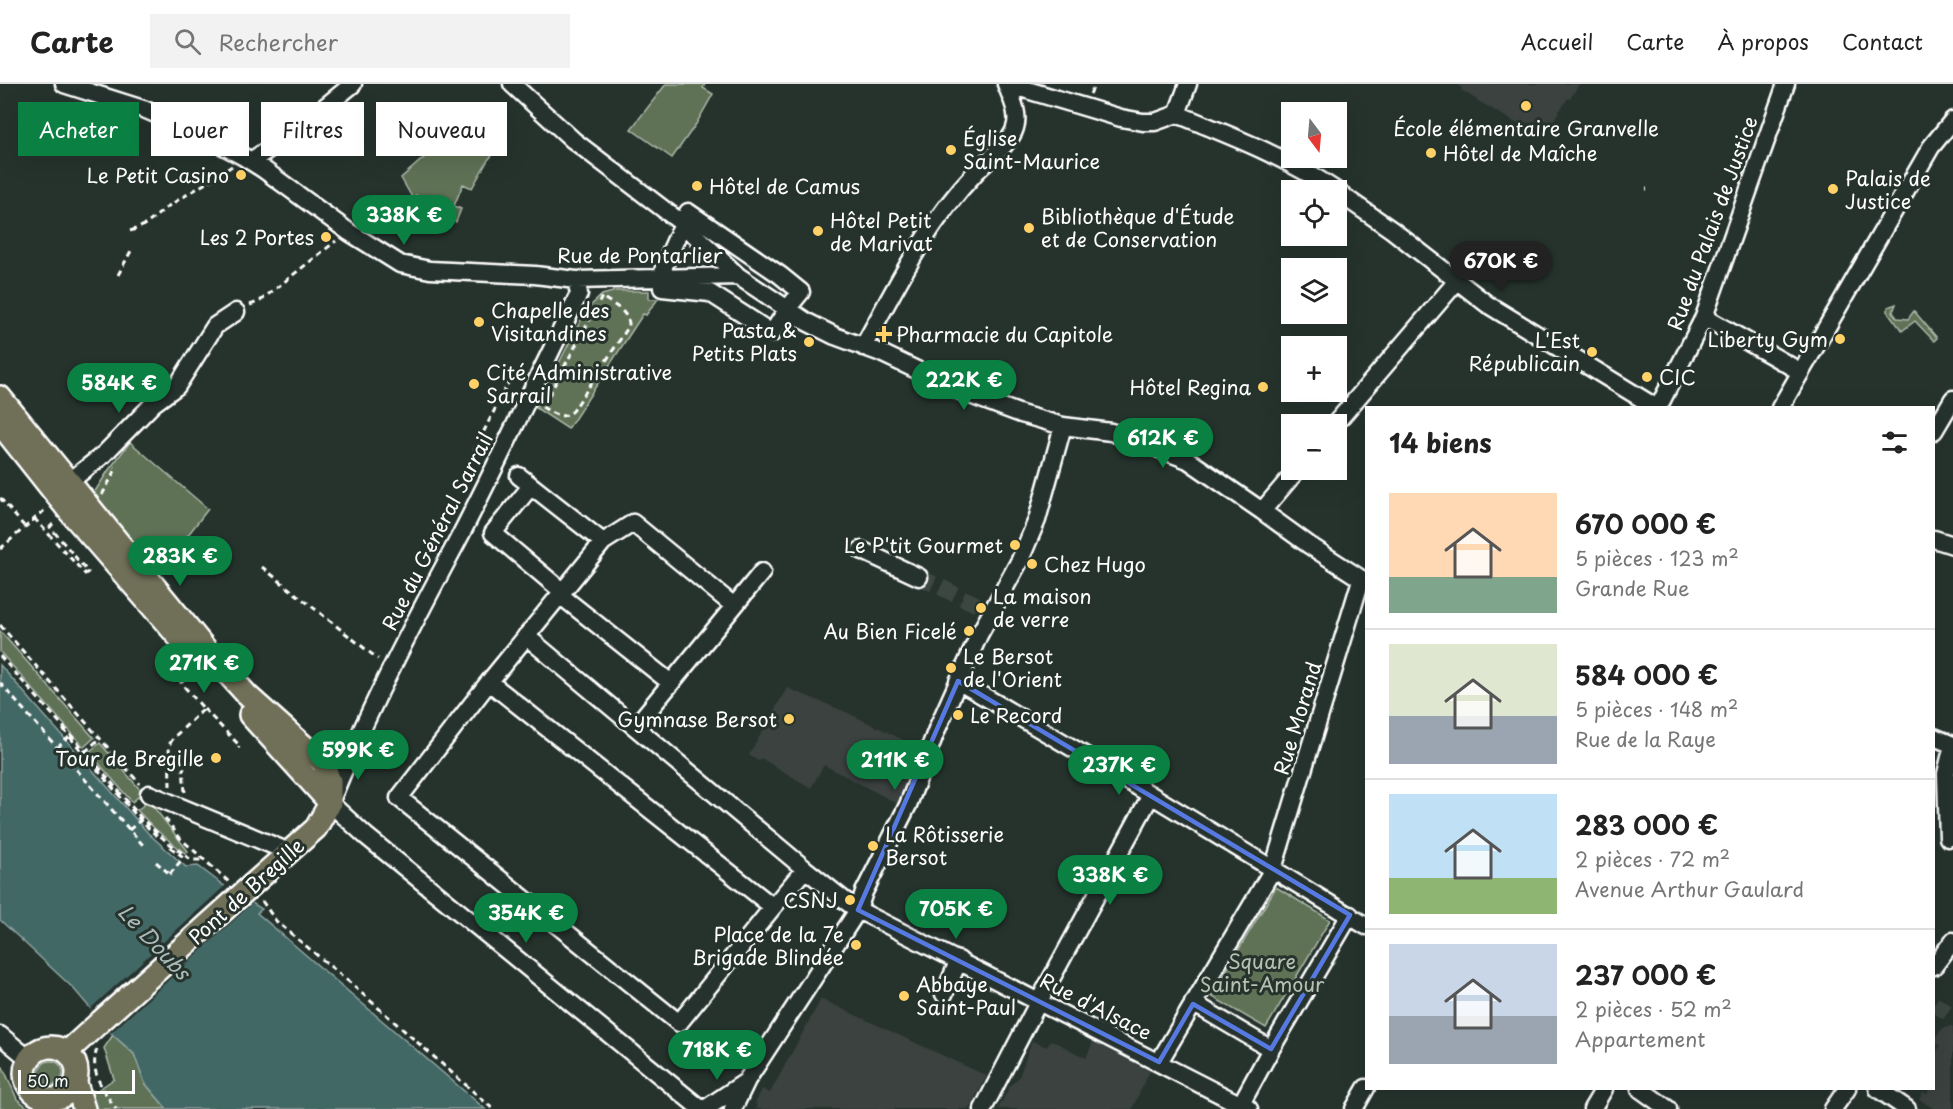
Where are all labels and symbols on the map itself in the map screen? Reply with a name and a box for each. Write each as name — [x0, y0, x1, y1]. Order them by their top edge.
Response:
marker: École élémentaire Granvelle — [1519, 99, 1533, 113]
north arrow — [1281, 102, 1347, 168]
street label: Rue du Palais de Justice — [1659, 112, 1765, 334]
place label: École élémentaire Granvelle — [1393, 113, 1659, 143]
place label: Église Saint-Maurice — [963, 123, 1100, 176]
place label: Hôtel de Maîche — [1443, 138, 1597, 168]
marker: Église Saint-Maurice — [944, 143, 958, 157]
marker: Hôtel de Maîche — [1424, 146, 1438, 160]
place label: Le Petit Casino — [87, 160, 229, 190]
place label: Palais de Justice — [1845, 163, 1931, 216]
marker: Le Petit Casino — [234, 168, 248, 182]
place label: Hôtel de Camus — [709, 171, 860, 201]
marker: Hôtel de Camus — [690, 179, 704, 193]
marker: Palais de Justice — [1826, 182, 1840, 196]
pin: 338K € — [355, 195, 453, 246]
place label: Bibliothèque d'Étude et de Conservation — [1041, 201, 1235, 254]
place label: Hôtel Petit de Marivat — [830, 205, 933, 258]
marker: Bibliothèque d'Étude et de Conservation — [1022, 221, 1036, 235]
place label: Les 2 Portes — [200, 222, 314, 252]
marker: Hôtel Petit de Marivat — [811, 224, 825, 238]
marker: Les 2 Portes — [319, 230, 333, 244]
street label: Rue de Pontarlier — [557, 240, 723, 270]
pin: 670K € — [1452, 241, 1550, 292]
place label: Chapelle des Visitandines — [491, 295, 609, 348]
marker: Chapelle des Visitandines — [472, 315, 486, 329]
place label: Pasta & Petits Plats — [692, 315, 797, 368]
place label: Pharmacie du Capitole — [896, 319, 1113, 349]
place label: Liberty Gym — [1707, 324, 1828, 354]
place label: L'Est Républicain — [1469, 325, 1580, 378]
marker: Pharmacie du Capitole — [877, 327, 891, 341]
marker: Liberty Gym — [1833, 332, 1847, 346]
marker: Pasta & Petits Plats — [802, 335, 816, 349]
marker: L'Est Républicain — [1585, 345, 1599, 359]
place label: Cité Administrative Sarrail — [486, 357, 672, 410]
pin: 222K € — [915, 360, 1013, 411]
place label: CIC — [1659, 362, 1696, 392]
pin: 584K € — [70, 363, 168, 414]
marker: CIC — [1640, 370, 1654, 384]
place label: Hôtel Regina — [1130, 372, 1251, 402]
marker: Cité Administrative Sarrail — [467, 377, 481, 391]
marker: Hôtel Regina — [1256, 380, 1270, 394]
pin: 612K € — [1114, 418, 1212, 469]
street label: Rue du Général Sarrail — [374, 427, 500, 635]
place label: Le P'tit Gourmet — [844, 530, 1003, 560]
pin: 283K € — [131, 536, 229, 587]
marker: Le P'tit Gourmet — [1008, 538, 1022, 552]
place label: Chez Hugo — [1044, 549, 1146, 579]
marker: Chez Hugo — [1025, 557, 1039, 571]
place label: La maison de verre — [993, 581, 1092, 634]
marker: La maison de verre — [974, 601, 988, 615]
place label: Au Bien Ficelé — [823, 616, 957, 646]
marker: Au Bien Ficelé — [962, 624, 976, 638]
place label: Le Bersot de l'Orient — [963, 641, 1062, 694]
pin: 271K € — [155, 643, 253, 694]
street label: Rue Morand — [1266, 658, 1328, 778]
marker: Le Bersot de l'Orient — [944, 661, 958, 675]
place label: Le Record — [970, 700, 1062, 730]
place label: Gymnase Bersot — [617, 704, 777, 734]
marker: Le Record — [951, 708, 965, 722]
marker: Gymnase Bersot — [782, 712, 796, 726]
pin: 599K € — [309, 730, 407, 781]
pin: 211K € — [846, 740, 944, 791]
place label: Tour de Bregille — [55, 743, 204, 773]
pin: 237K € — [1070, 745, 1168, 796]
marker: Tour de Bregille — [209, 751, 223, 765]
place label: La Rôtisserie Bersot — [885, 819, 1004, 872]
street label: Pont de Bregille — [181, 831, 311, 951]
marker: La Rôtisserie Bersot — [866, 839, 880, 853]
pin: 338K € — [1061, 855, 1159, 906]
place label: CSNJ — [783, 885, 838, 915]
pin: 705K € — [907, 889, 1005, 940]
pin: 354K € — [477, 893, 575, 944]
marker: CSNJ — [843, 893, 857, 907]
water label: Le Doubs — [111, 896, 200, 988]
place label: Place de la 7e Brigade Blindée — [692, 919, 844, 972]
marker: Place de la 7e Brigade Blindée — [849, 938, 863, 952]
park label: Square Saint-Amour — [1200, 946, 1325, 999]
street label: Rue d'Alsace — [1035, 965, 1157, 1047]
place label: Abbaye Saint-Paul — [916, 969, 1016, 1022]
marker: Abbaye Saint-Paul — [897, 989, 911, 1003]
pin: 718K € — [668, 1030, 766, 1081]
scale bar — [18, 1067, 135, 1094]

